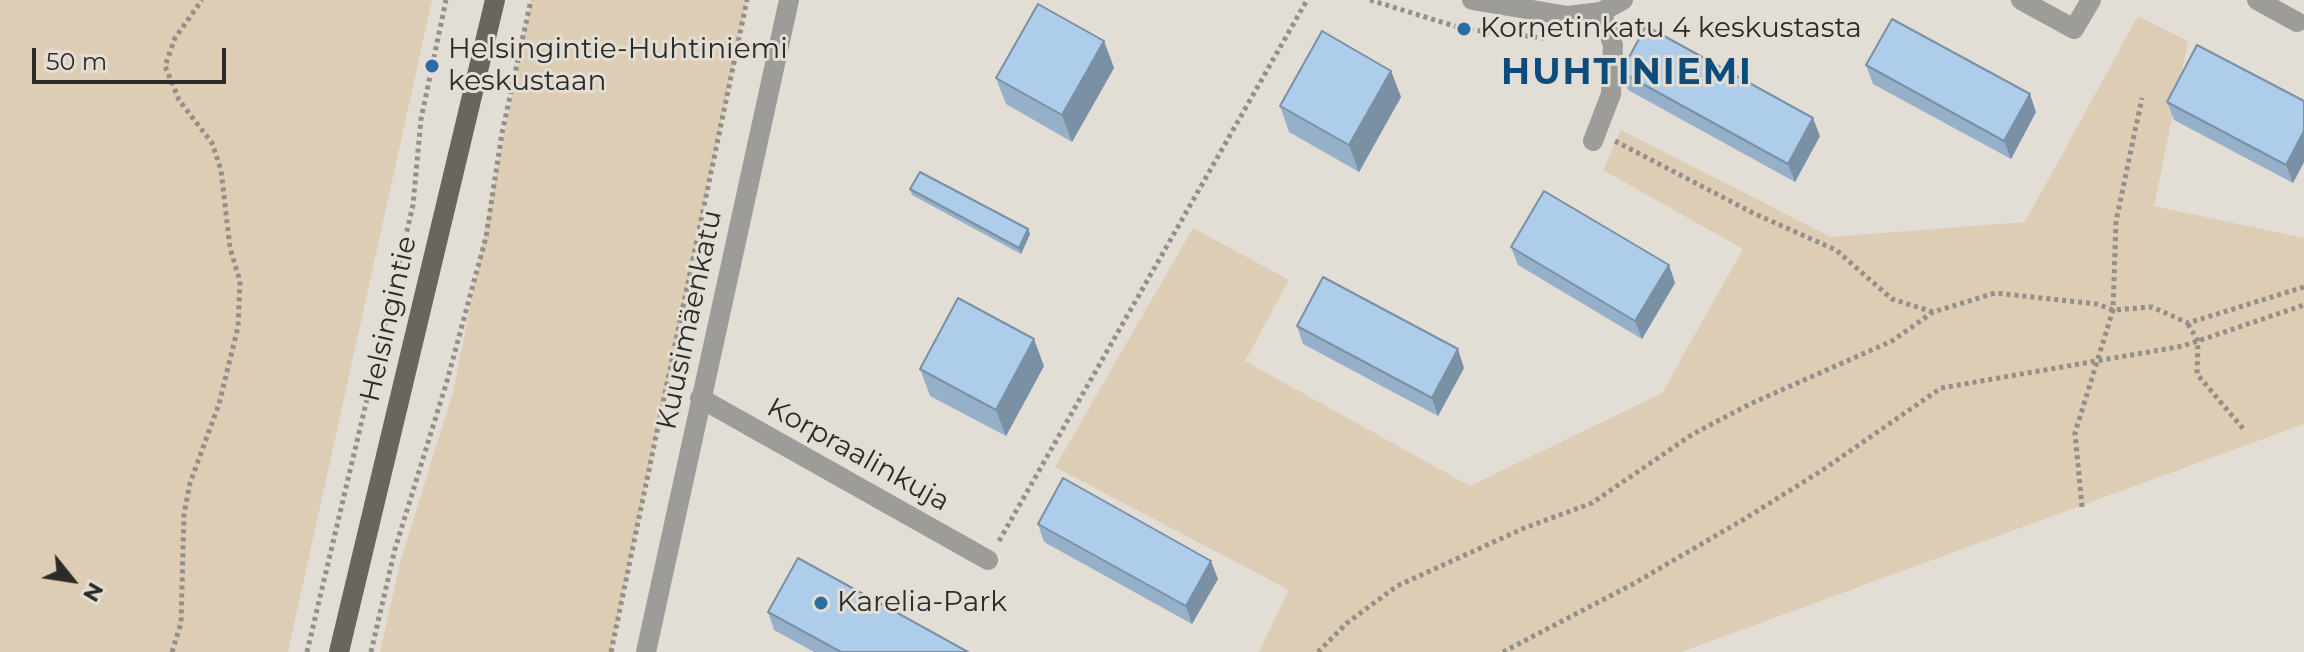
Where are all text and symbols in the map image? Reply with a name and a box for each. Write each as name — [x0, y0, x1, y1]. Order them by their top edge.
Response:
place label: Kornetinkatu 4 keskustasta — [1480, 12, 1862, 46]
marker: Kornetinkatu 4 keskustasta — [1455, 20, 1473, 38]
scale bar — [36, 32, 230, 82]
place label: Helsingintie-Huhtiniemi keskustaan — [448, 33, 788, 99]
text: 50 m — [46, 47, 107, 76]
district label: HUHTINIEMI — [1501, 51, 1753, 95]
marker: Helsingintie-Huhtiniemi keskustaan — [423, 57, 441, 75]
street label: Kuusimäenkatu — [650, 207, 730, 433]
street label: Helsingintie — [354, 233, 424, 405]
street label: Korpraalinkuja — [761, 391, 955, 519]
north arrow — [32, 540, 112, 620]
text: N — [77, 578, 109, 607]
place label: Karelia-Park — [837, 586, 1007, 620]
marker: Karelia-Park — [812, 594, 830, 612]

